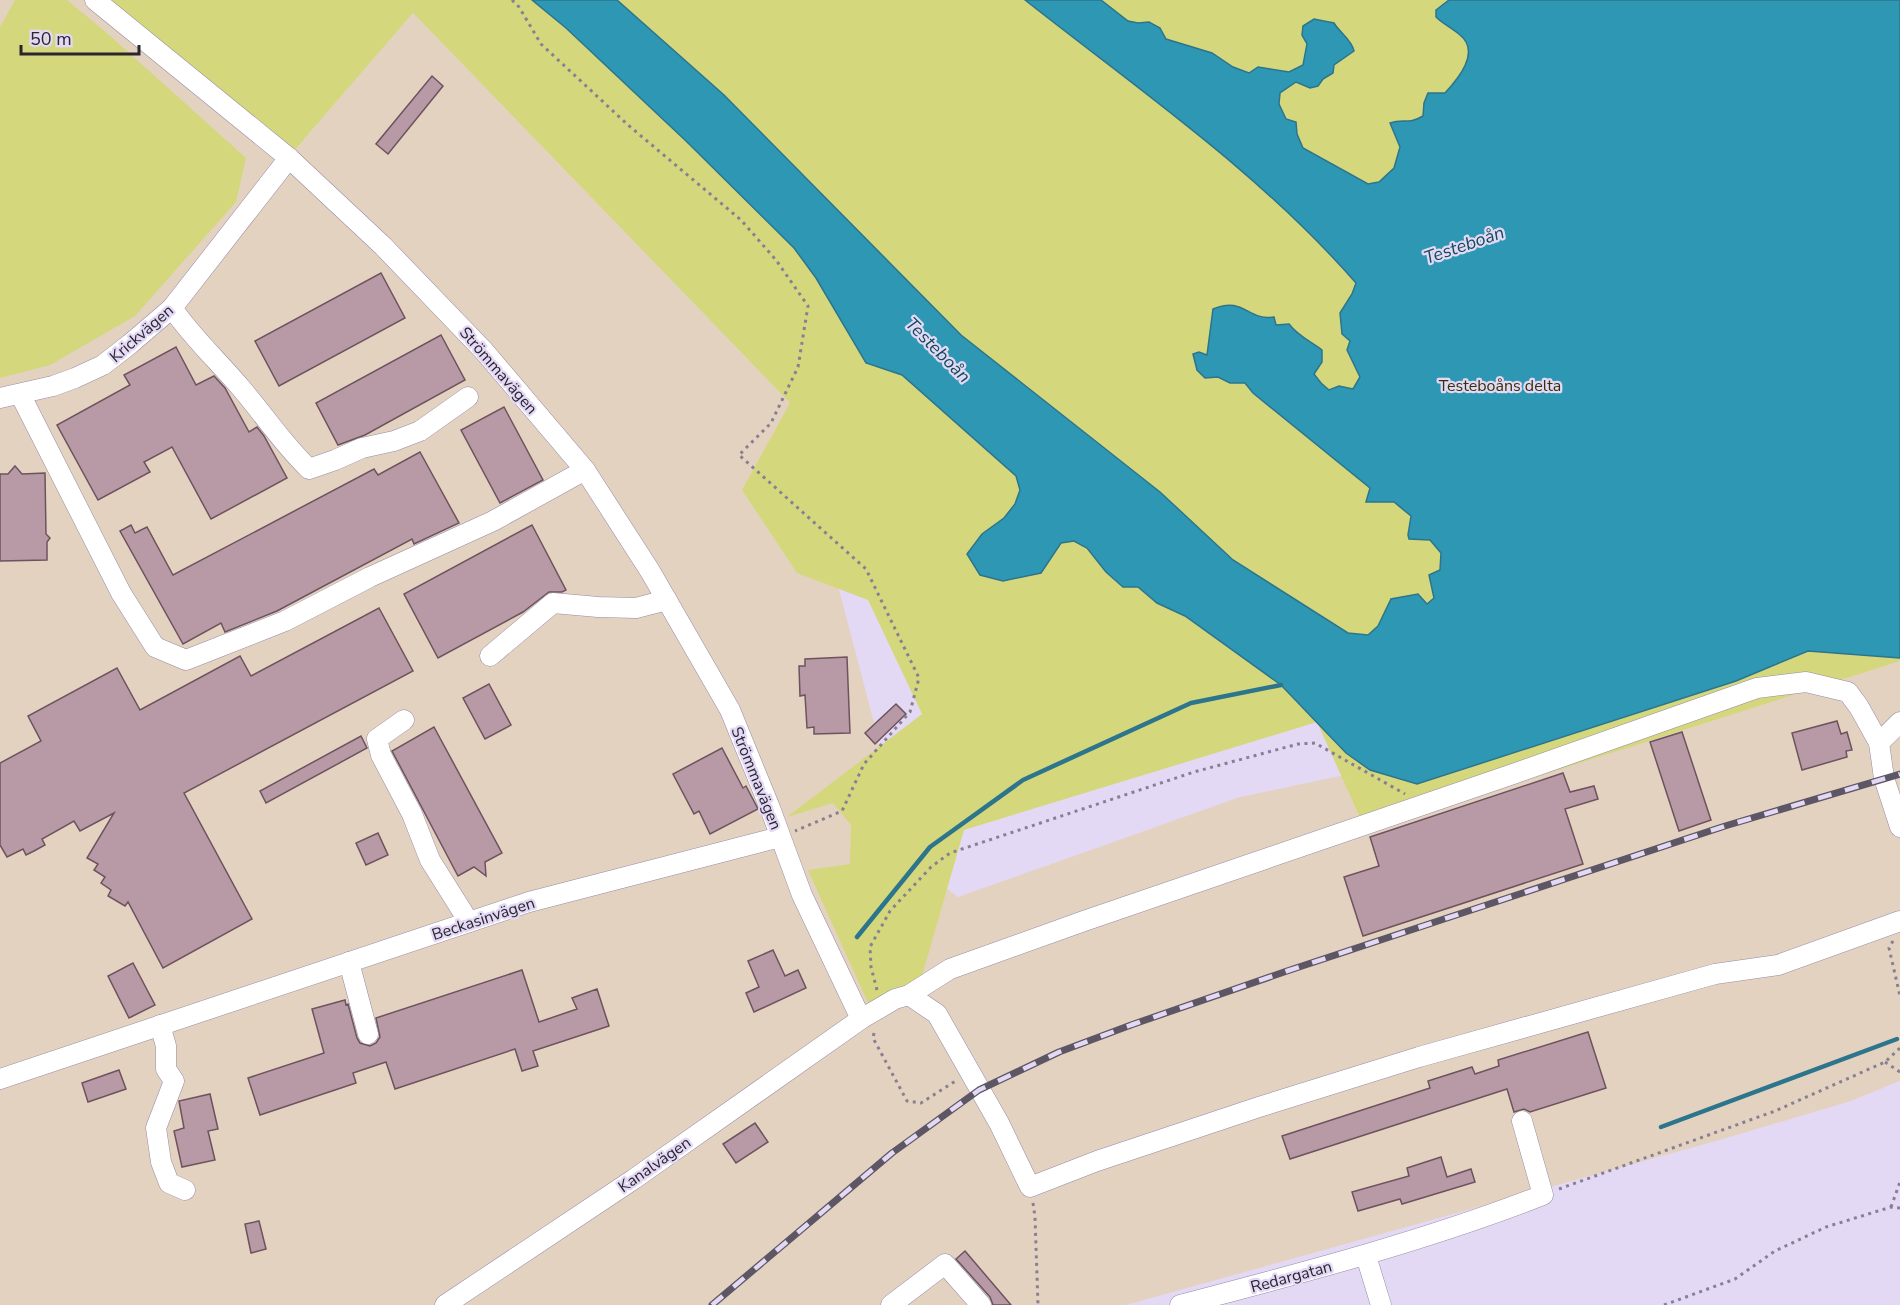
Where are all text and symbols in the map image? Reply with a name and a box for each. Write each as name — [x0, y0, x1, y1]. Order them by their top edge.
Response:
scale bar — [21, 18, 140, 56]
text: 50 m — [30, 27, 72, 51]
water label: Testeboån — [1421, 220, 1507, 270]
street label: Krickvägen — [105, 300, 178, 368]
water label: Testeboån — [900, 312, 976, 388]
street label: Strömmavägen — [454, 322, 542, 419]
park label: Testeboåns delta — [1439, 375, 1561, 397]
street label: Strömmavägen — [725, 724, 787, 833]
street label: Beckasinvägen — [429, 892, 538, 946]
street label: Kanalvägen — [614, 1132, 695, 1198]
street label: Redargatan — [1248, 1256, 1334, 1298]

